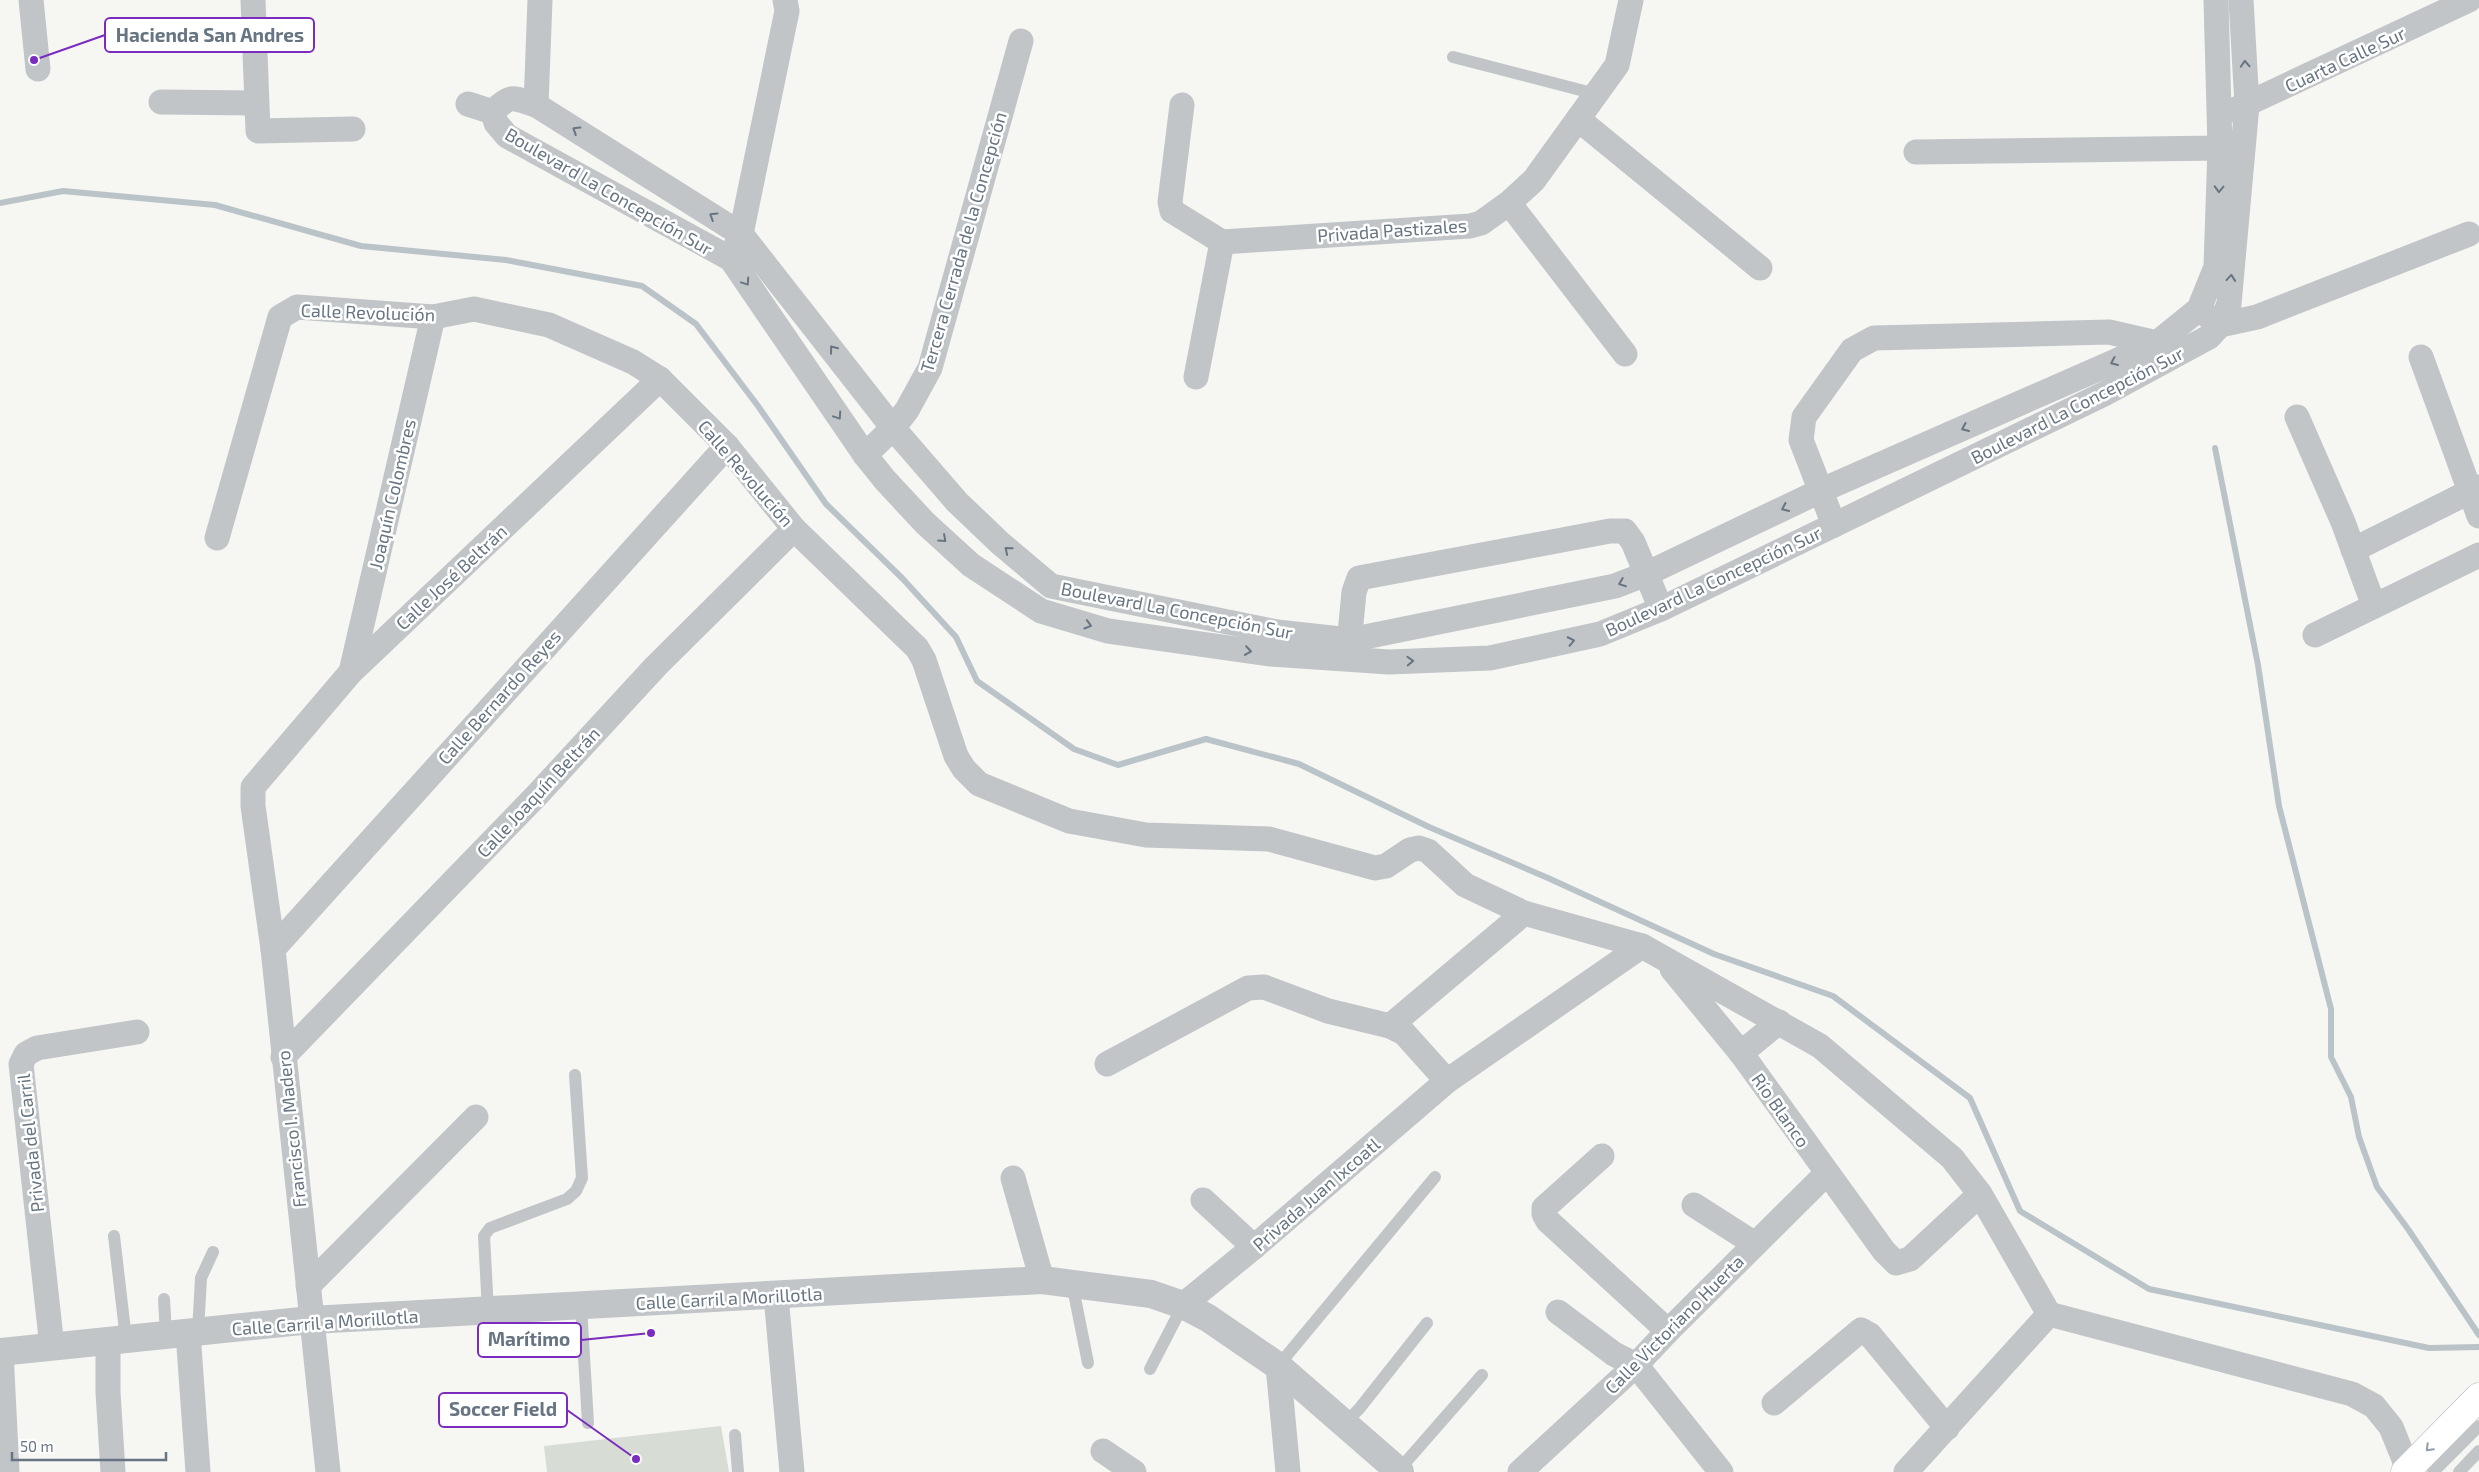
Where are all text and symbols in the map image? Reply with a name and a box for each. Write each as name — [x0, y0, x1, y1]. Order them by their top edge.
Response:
callout: Hacienda San Andres — [105, 18, 314, 52]
street label: Cuarta Calle Sur — [2281, 21, 2409, 97]
text: Hacienda San Andres — [116, 23, 304, 46]
one-way arrow — [2240, 60, 2251, 68]
street label: Tercera Cerrada de la Concepción — [915, 109, 1011, 375]
street label: Boulevard La Concepción Sur — [501, 123, 717, 259]
one-way arrow — [572, 127, 581, 137]
one-way arrow — [2213, 185, 2224, 193]
one-way arrow — [710, 213, 719, 223]
street label: Privada Pastizales — [1316, 214, 1468, 246]
one-way arrow — [2226, 274, 2237, 282]
one-way arrow — [740, 276, 749, 286]
street label: Calle Revolución — [300, 299, 436, 325]
street label: Boulevard La Concepción Sur — [1967, 342, 2187, 468]
one-way arrow — [830, 346, 838, 355]
one-way arrow — [2110, 356, 2119, 367]
one-way arrow — [832, 410, 841, 420]
street label: Calle Revolución — [694, 415, 798, 531]
street label: Joaquín Colombres — [364, 417, 420, 571]
one-way arrow — [1961, 421, 1970, 432]
one-way arrow — [1781, 502, 1790, 512]
street label: Calle José Beltrán — [391, 520, 511, 634]
street label: Boulevard La Concepción Sur — [1602, 521, 1824, 641]
one-way arrow — [937, 533, 946, 542]
one-way arrow — [1005, 548, 1014, 556]
street label: Boulevard La Concepción Sur — [1059, 577, 1295, 643]
one-way arrow — [1618, 578, 1626, 588]
one-way arrow — [1083, 619, 1091, 629]
street label: Calle Bernardo Reyes — [433, 625, 565, 769]
one-way arrow — [1566, 636, 1575, 647]
one-way arrow — [1244, 645, 1252, 656]
one-way arrow — [1406, 656, 1414, 666]
street label: Calle Joaquín Beltrán — [472, 722, 604, 862]
street label: Francisco I. Madero — [272, 1049, 310, 1209]
street label: Río Blanco — [1747, 1069, 1815, 1151]
street label: Privada del Carril — [12, 1072, 48, 1213]
street label: Privada Juan Ixcoatl — [1248, 1132, 1385, 1255]
street label: Calle Victoriano Huerta — [1600, 1250, 1748, 1398]
street label: Calle Carril a Morillotla — [635, 1282, 823, 1314]
street label: Calle Carril a Morillotla — [231, 1305, 419, 1339]
callout: Marítimo — [478, 1323, 581, 1357]
text: Marítimo — [488, 1327, 570, 1350]
callout: Soccer Field — [439, 1393, 567, 1427]
text: Soccer Field — [449, 1397, 557, 1420]
scale bar — [12, 1430, 166, 1462]
text: 50 m — [20, 1437, 54, 1455]
one-way arrow — [2426, 1442, 2435, 1451]

